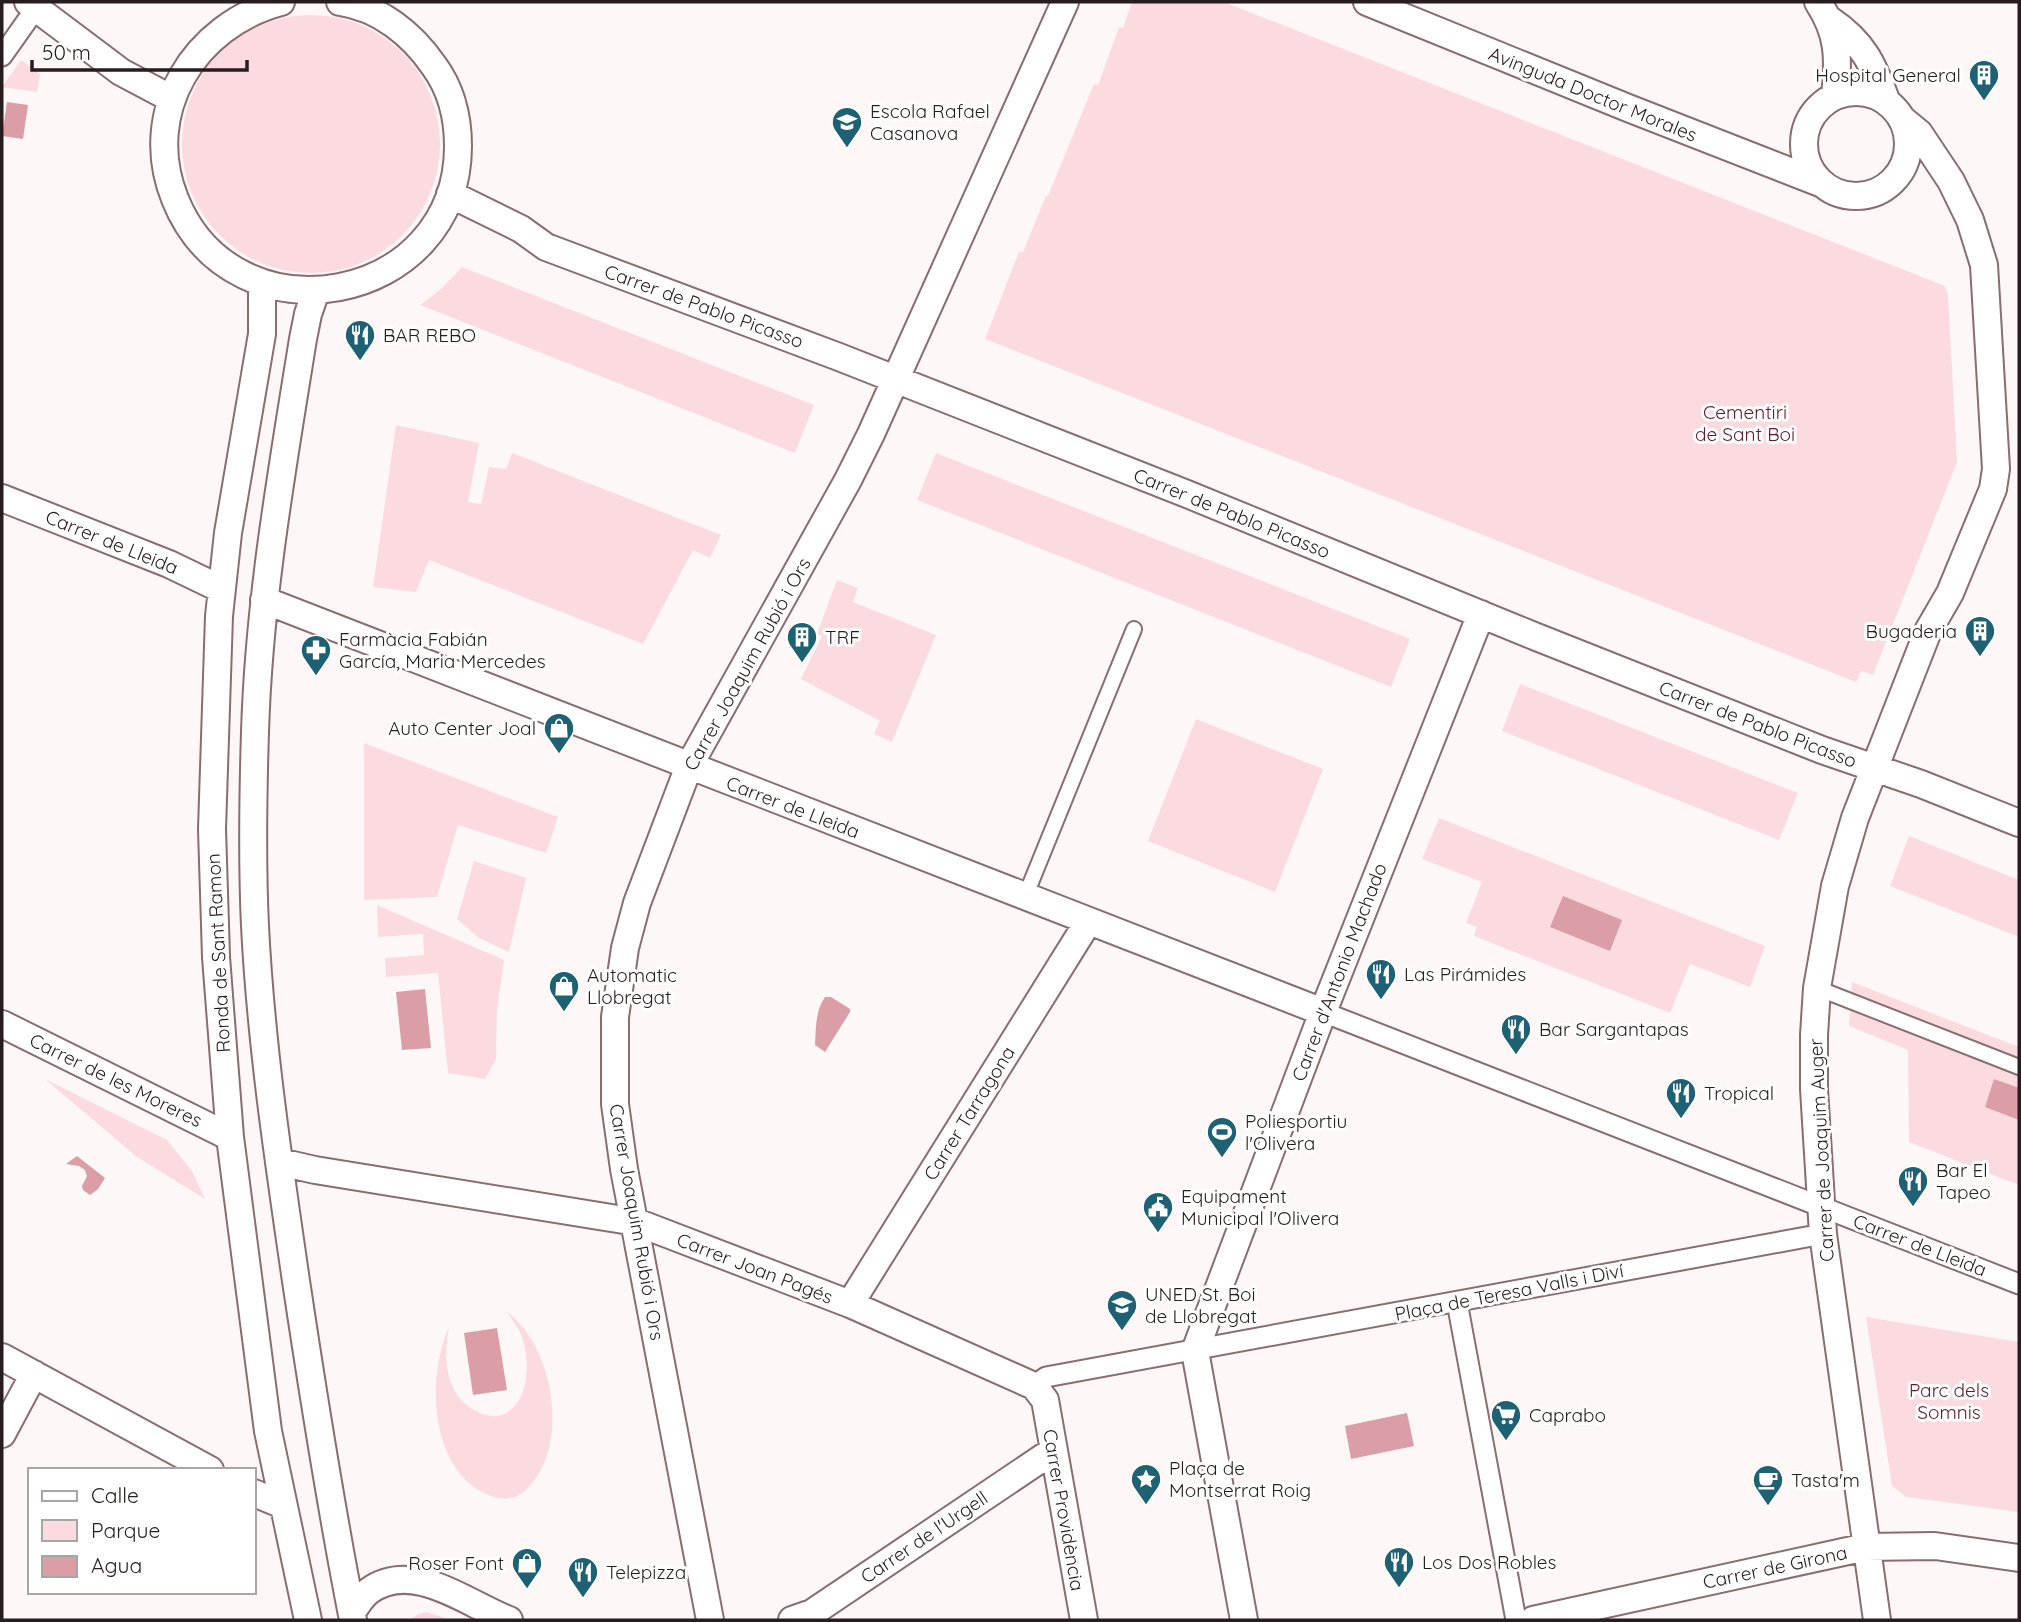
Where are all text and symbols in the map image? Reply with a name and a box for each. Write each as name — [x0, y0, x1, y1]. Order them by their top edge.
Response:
scale bar — [32, 28, 247, 72]
text: 50 m — [42, 39, 91, 65]
street label: Avinguda Doctor Morales — [1485, 41, 1701, 147]
building icon: Hospital General — [1967, 58, 2001, 102]
place label: Hospital General — [1815, 63, 1961, 87]
place label: Escola Rafael Casanova — [870, 99, 990, 145]
school or university icon: Escola Rafael Casanova — [830, 105, 864, 149]
street label: Carrer de Pablo Picasso — [601, 259, 807, 353]
restaurant icon: BAR REBO — [343, 318, 377, 362]
place label: BAR REBO — [383, 323, 476, 347]
park label: Cementiri de Sant Boi — [1695, 400, 1795, 446]
street label: Carrer de Pablo Picasso — [1130, 463, 1334, 563]
street label: Carrer de Lleida — [42, 504, 182, 580]
street label: Carrer Joaquim Rubió i Ors — [678, 553, 816, 775]
building icon: Bugaderia — [1963, 614, 1997, 658]
place label: Bugaderia — [1866, 619, 1957, 643]
building icon: TRF — [785, 620, 819, 664]
place label: TRF — [825, 625, 860, 649]
place label: Farmàcia Fabián García, Maria Mercedes — [339, 627, 546, 673]
pharmacy icon: Farmàcia Fabián García, Maria Mercedes — [299, 633, 333, 677]
street label: Carrer de Pablo Picasso — [1656, 675, 1860, 773]
shop icon: Auto Center Joal — [542, 711, 576, 755]
place label: Auto Center Joal — [388, 716, 536, 740]
street label: Carrer de Lleida — [723, 771, 863, 843]
street label: Ronda de Sant Ramon — [201, 853, 235, 1053]
street label: Carrer d'Antonio Machado — [1286, 860, 1392, 1084]
restaurant icon: Las Pirámides — [1364, 957, 1398, 1001]
place label: Las Pirámides — [1404, 962, 1526, 986]
place label: Automatic Llobregat — [587, 963, 677, 1009]
shop icon: Automatic Llobregat — [547, 969, 581, 1013]
restaurant icon: Bar Sargantapas — [1499, 1012, 1533, 1056]
place label: Bar Sargantapas — [1539, 1017, 1689, 1041]
street label: Carrer de les Moreres — [26, 1028, 206, 1132]
street label: Carrer de Joaquim Auger — [1803, 1037, 1839, 1262]
street label: Carrer Tarragona — [918, 1041, 1020, 1185]
restaurant icon: Tropical — [1664, 1076, 1698, 1120]
place label: Tropical — [1704, 1081, 1774, 1105]
street label: Carrer Joaquim Rubió i Ors — [604, 1102, 670, 1342]
place label: Poliesportiu l'Olivera — [1245, 1109, 1347, 1155]
sports icon: Poliesportiu l'Olivera — [1205, 1115, 1239, 1159]
place label: Bar El Tapeo — [1936, 1158, 1991, 1204]
restaurant icon: Bar El Tapeo — [1896, 1164, 1930, 1208]
place label: Equipament Municipal l'Olivera — [1181, 1184, 1339, 1230]
public building icon: Equipament Municipal l'Olivera — [1141, 1190, 1175, 1234]
street label: Carrer de Lleida — [1850, 1209, 1990, 1281]
street label: Carrer Joan Pagés — [674, 1227, 837, 1309]
street label: Plaça de Teresa Valls i Diví — [1393, 1258, 1626, 1326]
place label: UNED St. Boi de Llobregat — [1145, 1282, 1257, 1328]
school or university icon: UNED St. Boi de Llobregat — [1105, 1288, 1139, 1332]
park label: Parc dels Somnis — [1909, 1378, 1989, 1424]
supermarket icon: Caprabo — [1489, 1398, 1523, 1442]
place label: Caprabo — [1529, 1403, 1606, 1427]
street label: Carrer Providència — [1038, 1427, 1090, 1593]
place label: Plaça de Montserrat Roig — [1169, 1456, 1311, 1502]
place icon: Plaça de Montserrat Roig — [1129, 1462, 1163, 1506]
cafe icon: Tasta'm — [1751, 1463, 1785, 1507]
legend — [28, 1468, 256, 1594]
place label: Tasta'm — [1791, 1468, 1860, 1492]
text: Calle — [91, 1482, 139, 1508]
street label: Carrer de l'Urgell — [856, 1486, 992, 1588]
text: Parque — [91, 1517, 160, 1543]
street label: Carrer de Girona — [1701, 1540, 1849, 1594]
restaurant icon: Los Dos Robles — [1382, 1545, 1416, 1589]
shop icon: Roser Font — [510, 1546, 544, 1590]
place label: Los Dos Robles — [1422, 1550, 1557, 1574]
place label: Roser Font — [408, 1551, 504, 1575]
text: Agua — [91, 1552, 142, 1578]
restaurant icon: Telepizza — [566, 1555, 600, 1599]
place label: Telepizza — [606, 1560, 686, 1584]

